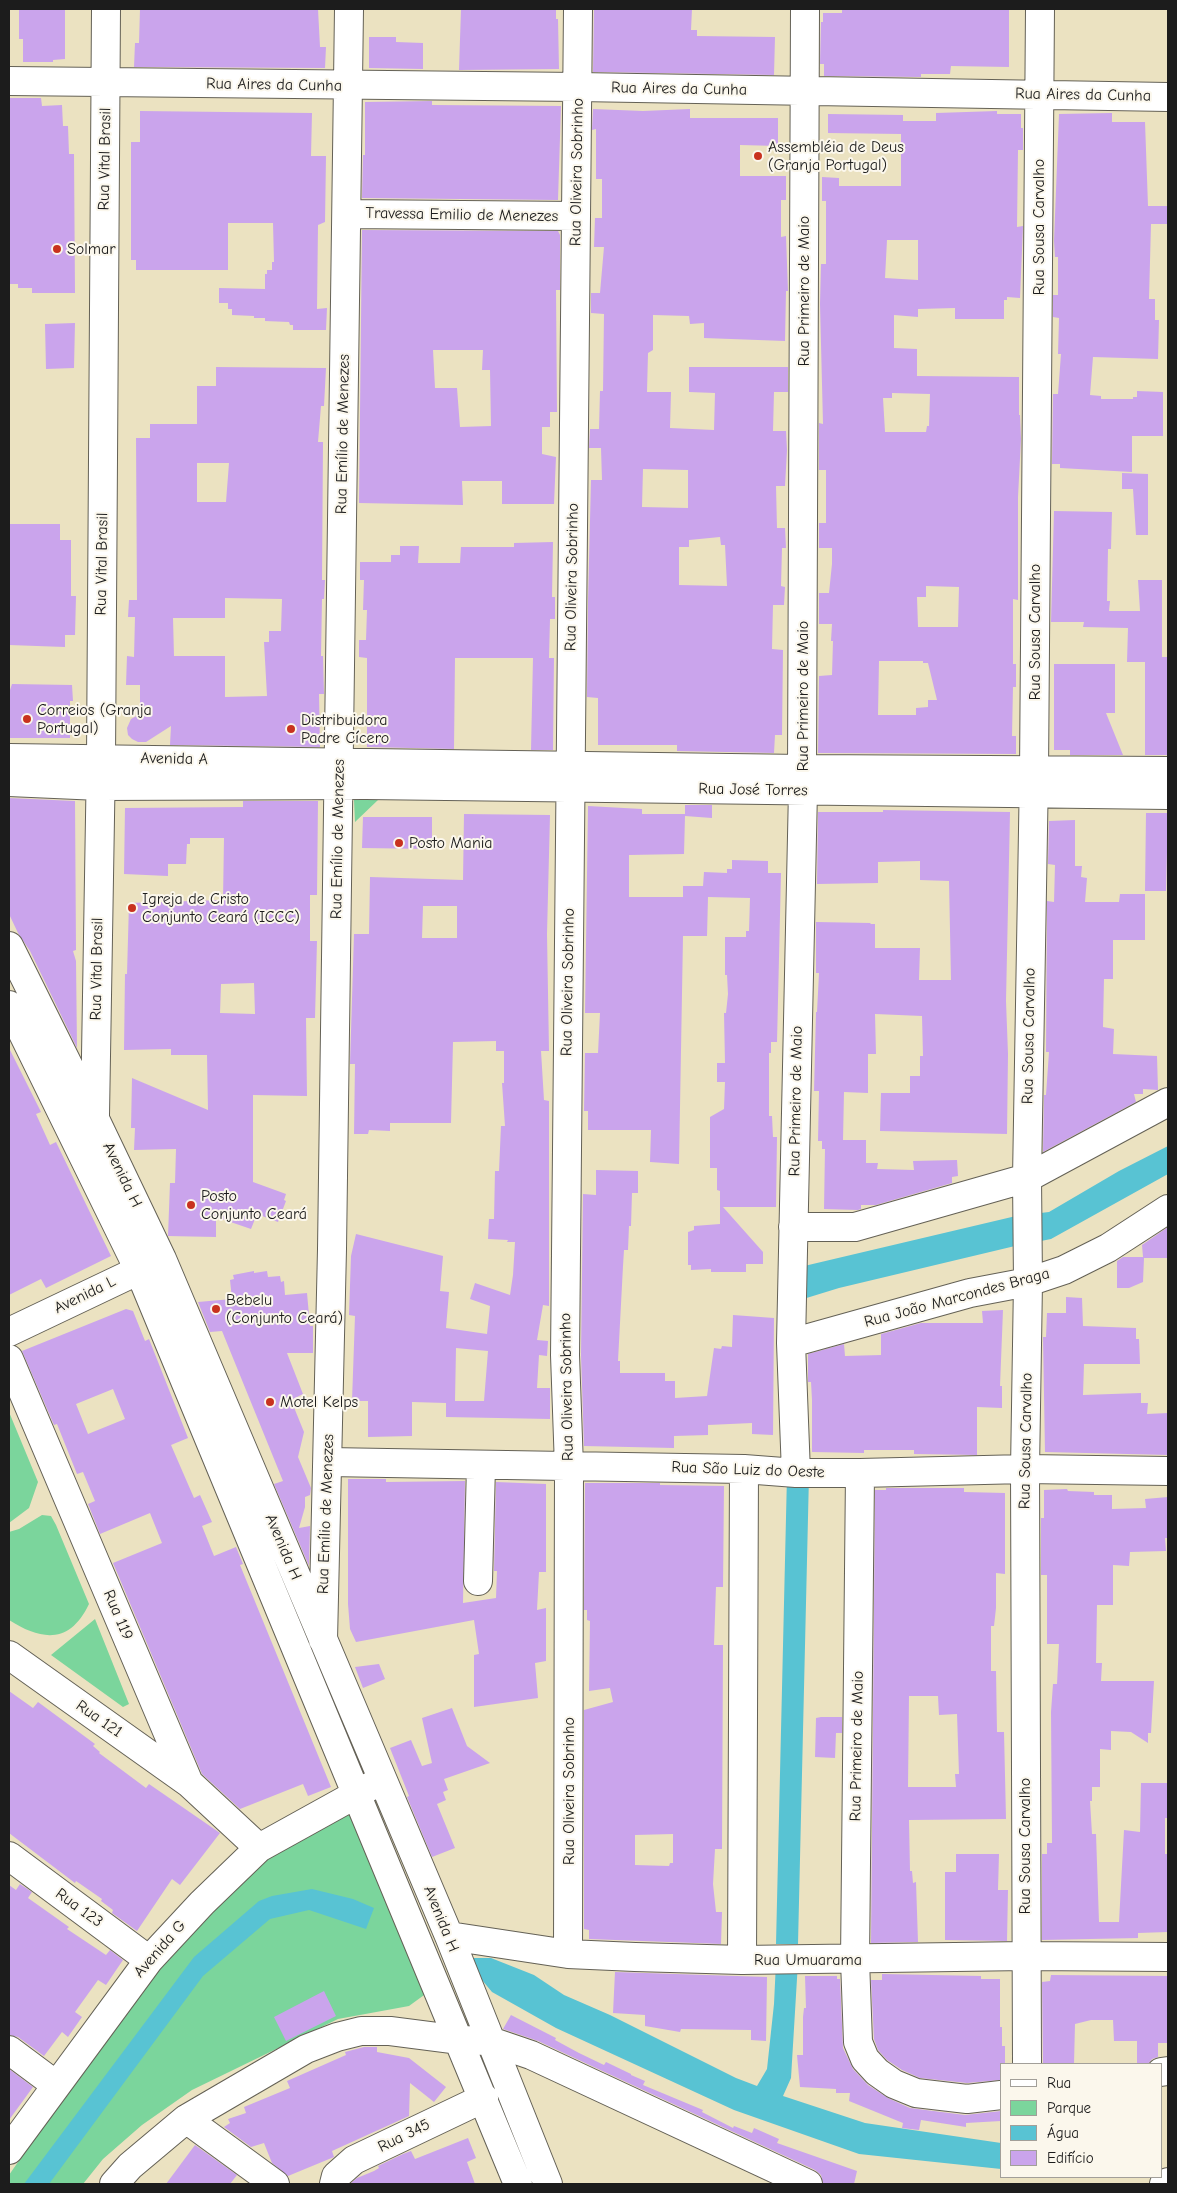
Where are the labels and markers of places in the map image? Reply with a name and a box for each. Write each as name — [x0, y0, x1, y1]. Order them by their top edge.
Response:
place label: Assembléia de Deus (Granja Portugal) — [768, 137, 904, 175]
marker: Assembléia de Deus (Granja Portugal) — [752, 150, 764, 162]
place label: Solmar — [67, 239, 116, 259]
marker: Solmar — [51, 243, 63, 255]
place label: Correios (Granja Portugal) — [37, 700, 152, 738]
place label: Distribuidora Padre Cícero — [301, 710, 389, 748]
marker: Correios (Granja Portugal) — [21, 713, 33, 725]
marker: Distribuidora Padre Cícero — [285, 723, 297, 735]
place label: Posto Mania — [409, 833, 493, 853]
marker: Posto Mania — [393, 837, 405, 849]
place label: Igreja de Cristo Conjunto Ceará (ICCC) — [142, 889, 300, 927]
marker: Igreja de Cristo Conjunto Ceará (ICCC) — [126, 902, 138, 914]
place label: Posto Conjunto Ceará — [201, 1186, 307, 1224]
marker: Posto Conjunto Ceará — [185, 1199, 197, 1211]
place label: Bebelu (Conjunto Ceará) — [226, 1290, 343, 1328]
marker: Bebelu (Conjunto Ceará) — [210, 1303, 222, 1315]
place label: Motel Kelps — [280, 1392, 358, 1412]
marker: Motel Kelps — [264, 1396, 276, 1408]

